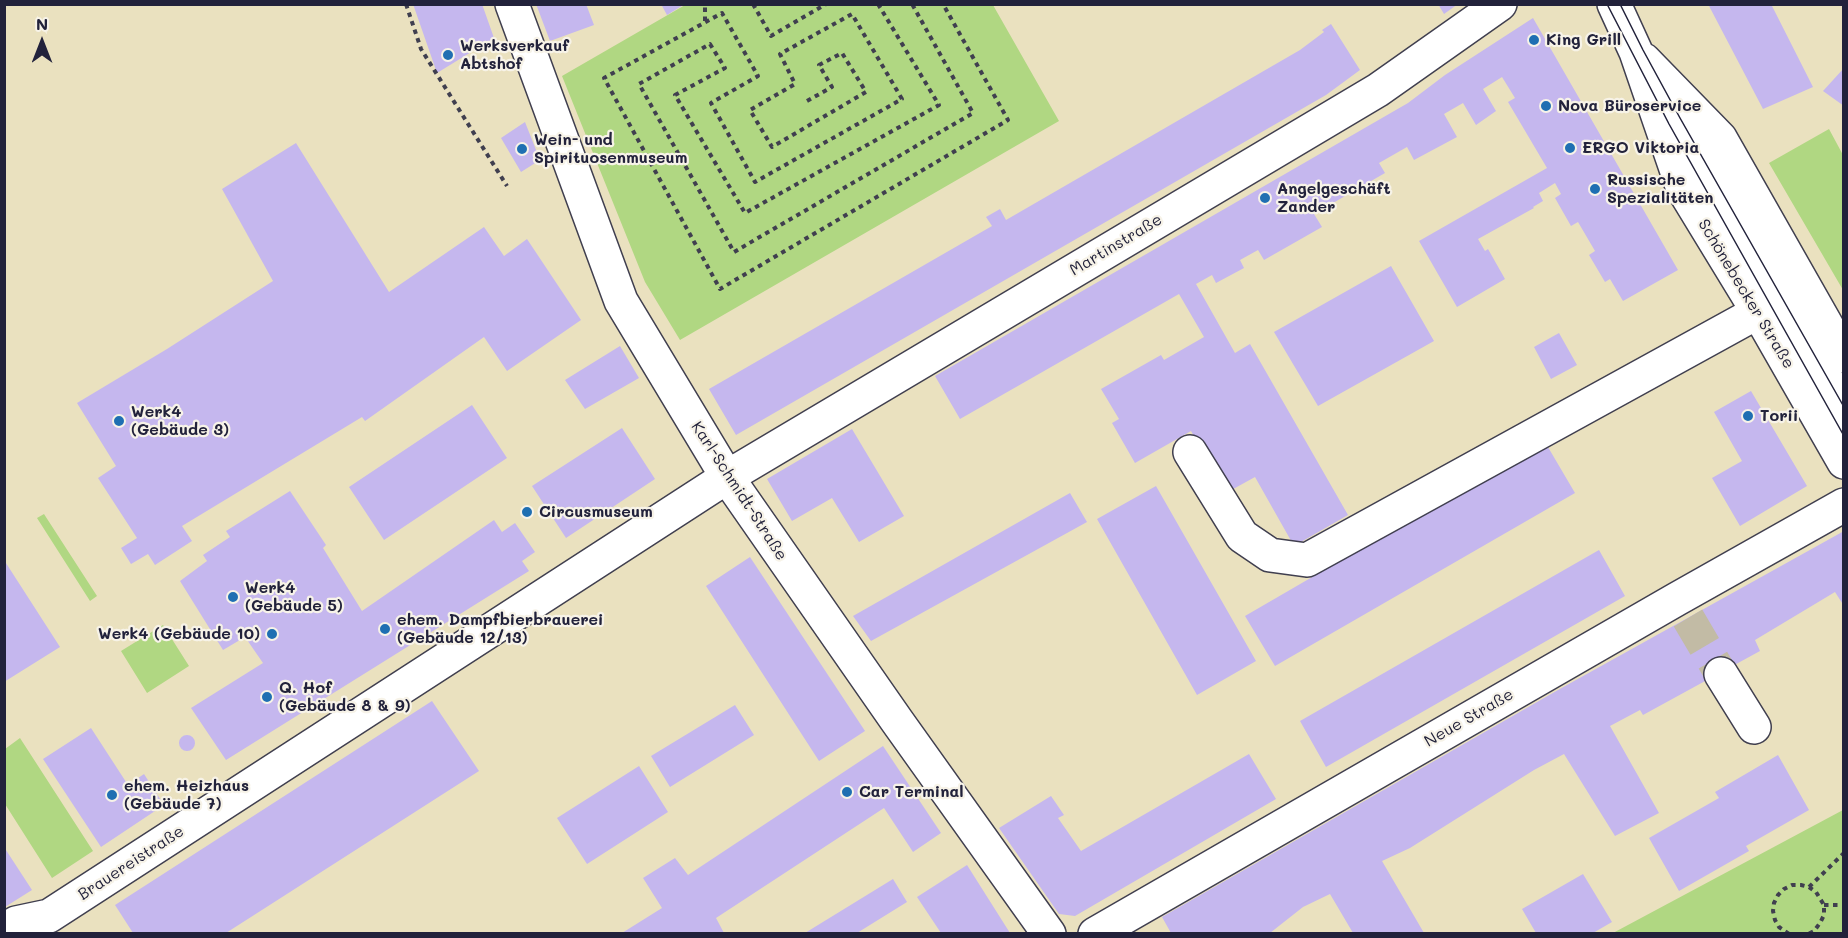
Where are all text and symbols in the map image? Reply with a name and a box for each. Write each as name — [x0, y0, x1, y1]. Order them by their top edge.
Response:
north arrow — [12, 12, 72, 72]
text: N — [36, 13, 48, 34]
place label: King Grill — [1546, 30, 1621, 50]
marker: King Grill — [1527, 33, 1541, 47]
place label: Werksverkauf Abtshof — [460, 36, 569, 74]
marker: Werksverkauf Abtshof — [441, 48, 455, 62]
place label: Nova Büroservice — [1558, 96, 1701, 116]
marker: Nova Büroservice — [1539, 99, 1553, 113]
place label: Wein- und Spirituosenmuseum — [534, 130, 687, 168]
place label: ERGO Viktoria — [1582, 138, 1699, 158]
marker: ERGO Viktoria — [1563, 141, 1577, 155]
marker: Wein- und Spirituosenmuseum — [515, 142, 529, 156]
place label: Russische Spezialitäten — [1607, 170, 1713, 208]
place label: Angelgeschäft Zander — [1277, 179, 1391, 217]
marker: Russische Spezialitäten — [1588, 182, 1602, 196]
marker: Angelgeschäft Zander — [1258, 191, 1272, 205]
street label: Martinstraße — [1066, 210, 1166, 280]
street label: Schönebecker Straße — [1694, 216, 1798, 372]
place label: Werk4 (Gebäude 3) — [131, 402, 229, 440]
place label: Torii — [1760, 406, 1798, 426]
marker: Torii — [1741, 409, 1755, 423]
marker: Werk4 (Gebäude 3) — [112, 414, 126, 428]
street label: Karl-Schmidt-Straße — [687, 418, 791, 564]
place label: Circusmuseum — [539, 502, 653, 522]
marker: Circusmuseum — [520, 505, 534, 519]
place label: Werk4 (Gebäude 5) — [245, 578, 343, 616]
marker: Werk4 (Gebäude 5) — [226, 590, 240, 604]
place label: ehem. Dampfbierbrauerei (Gebäude 12/13) — [397, 610, 603, 648]
marker: ehem. Dampfbierbrauerei (Gebäude 12/13) — [378, 622, 392, 636]
place label: Werk4 (Gebäude 10) — [98, 624, 260, 644]
marker: Werk4 (Gebäude 10) — [265, 627, 279, 641]
place label: Q. Hof (Gebäude 8 & 9) — [279, 678, 411, 716]
street label: Neue Straße — [1421, 685, 1517, 751]
marker: Q. Hof (Gebäude 8 & 9) — [260, 690, 274, 704]
place label: ehem. Heizhaus (Gebäude 7) — [124, 776, 249, 814]
place label: Car Terminal — [859, 782, 964, 802]
marker: Car Terminal — [840, 785, 854, 799]
marker: ehem. Heizhaus (Gebäude 7) — [105, 788, 119, 802]
street label: Brauereistraße — [74, 822, 188, 904]

